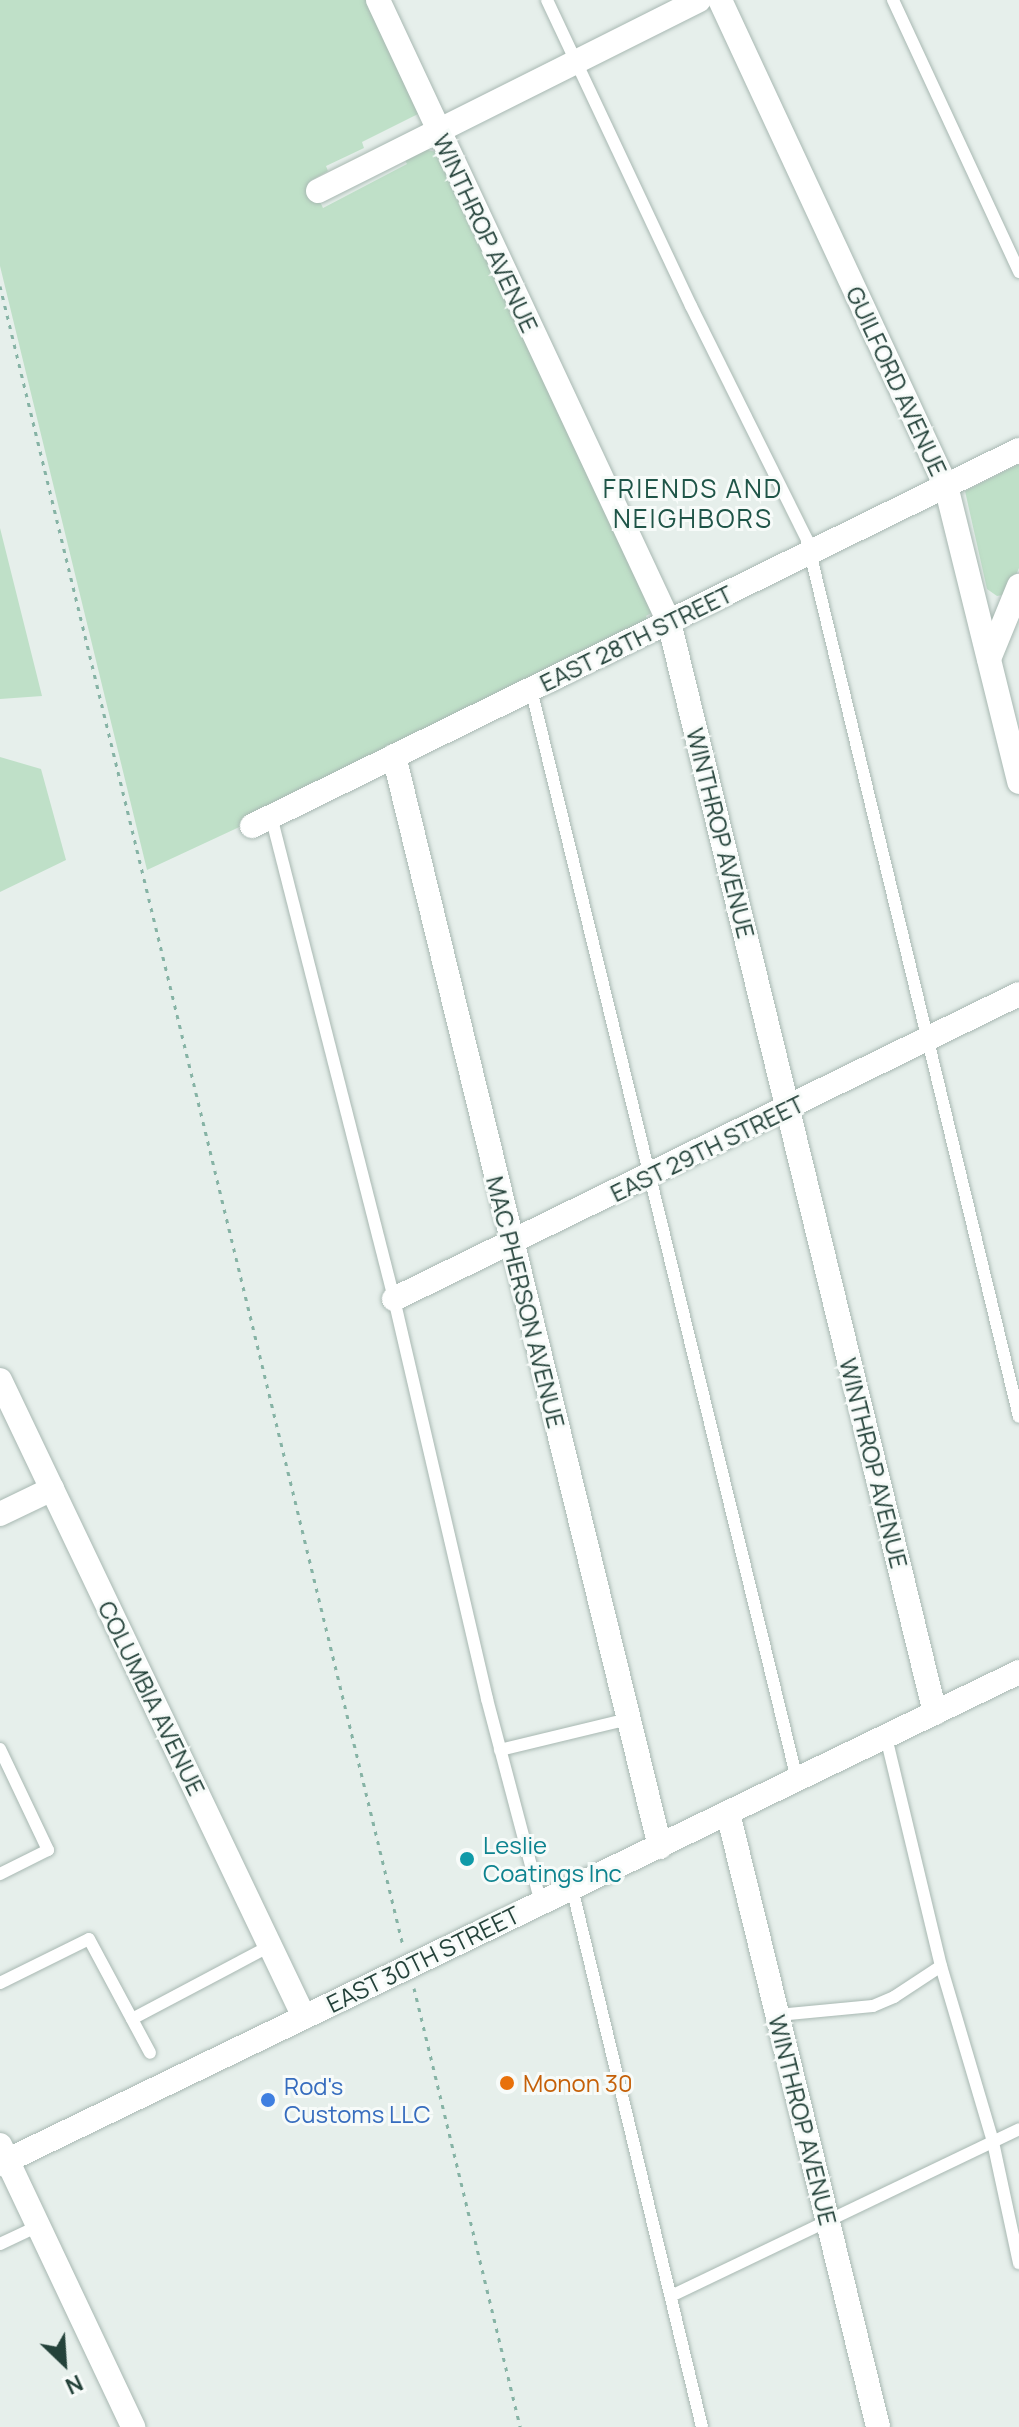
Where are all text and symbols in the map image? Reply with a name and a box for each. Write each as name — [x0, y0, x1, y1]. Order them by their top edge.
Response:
street label: WINTHROP AVENUE — [427, 129, 545, 337]
street label: GUILFORD AVENUE — [840, 282, 954, 480]
district label: FRIENDS AND NEIGHBORS — [603, 473, 783, 534]
street label: EAST 28TH STREET — [535, 579, 737, 697]
street label: WINTHROP AVENUE — [681, 725, 761, 941]
street label: EAST 29TH STREET — [605, 1089, 809, 1207]
street label: MAC PHERSON AVENUE — [481, 1173, 571, 1431]
street label: WINTHROP AVENUE — [834, 1355, 914, 1571]
street label: COLUMBIA AVENUE — [92, 1596, 212, 1800]
place label: Leslie Coatings Inc — [483, 1831, 622, 1887]
marker: Leslie Coatings Inc — [458, 1850, 476, 1868]
street label: EAST 30TH STREET — [322, 1900, 524, 2018]
street label: WINTHROP AVENUE — [763, 2012, 843, 2228]
place label: Monon 30 — [523, 2069, 633, 2097]
place label: Rod's Customs LLC — [284, 2072, 431, 2128]
marker: Monon 30 — [498, 2074, 516, 2092]
marker: Rod's Customs LLC — [259, 2091, 277, 2109]
north arrow — [24, 2323, 104, 2403]
text: N — [61, 2368, 88, 2402]

